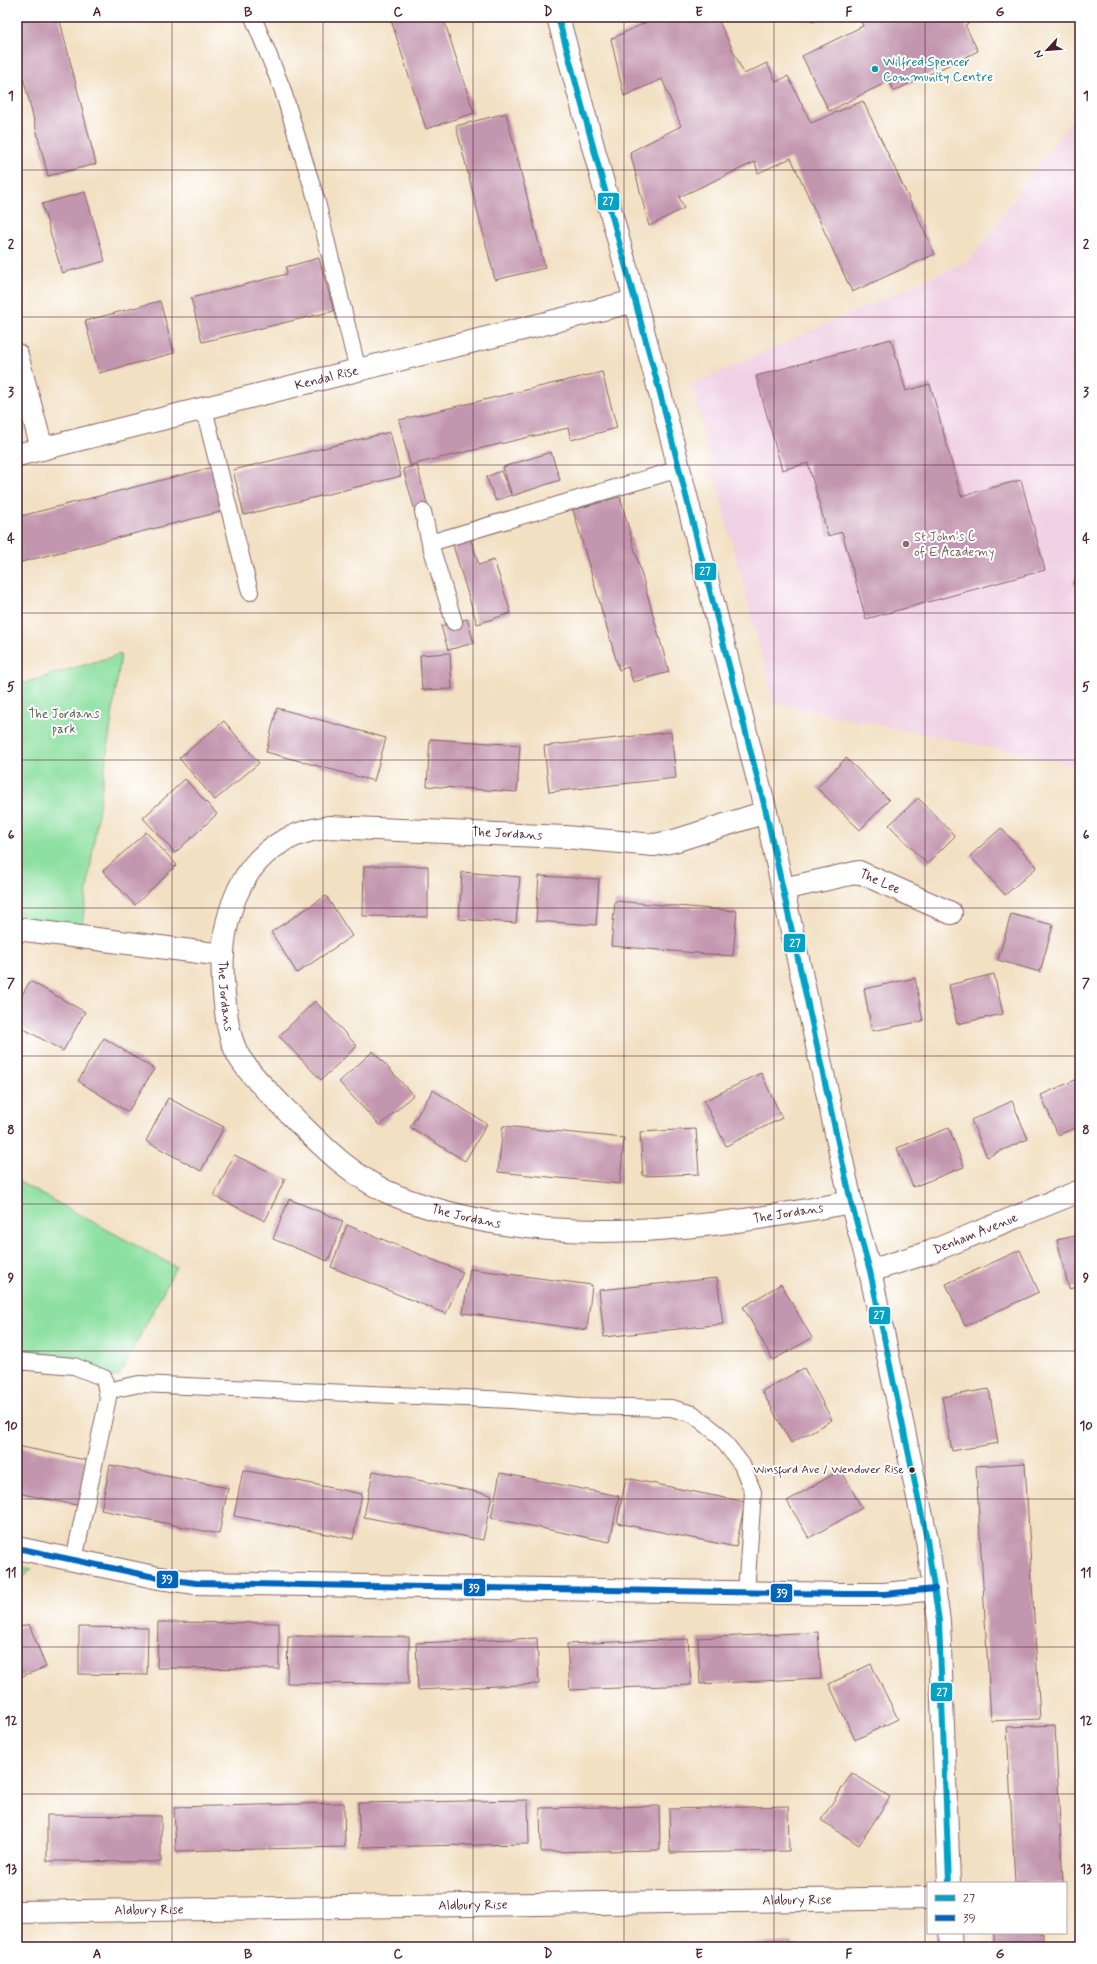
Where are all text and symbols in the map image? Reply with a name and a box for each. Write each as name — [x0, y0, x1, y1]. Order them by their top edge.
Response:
text: A — [93, 4, 101, 21]
text: B — [244, 4, 253, 21]
text: C — [393, 4, 403, 21]
text: D — [544, 4, 553, 21]
text: E — [695, 4, 703, 21]
text: F — [846, 4, 853, 21]
text: G — [996, 4, 1005, 21]
north arrow — [1027, 30, 1067, 70]
text: N — [1031, 48, 1047, 60]
place label: Wilfred Spencer Community Centre — [883, 54, 993, 86]
marker: Wilfred Spencer Community Centre — [870, 64, 880, 74]
text: 1 — [8, 88, 14, 105]
text: 1 — [1083, 88, 1089, 105]
line badge: 27 — [597, 192, 620, 211]
text: 27 — [603, 195, 614, 209]
text: 2 — [8, 236, 15, 253]
text: 2 — [1083, 236, 1090, 253]
street label: Kendal Rise — [293, 362, 360, 394]
text: 3 — [8, 384, 14, 401]
text: 3 — [1083, 384, 1089, 401]
place label: St John's C of E Academy — [914, 529, 994, 561]
text: 4 — [7, 531, 15, 548]
text: 4 — [1082, 531, 1090, 548]
marker: St John's C of E Academy — [901, 539, 911, 549]
line badge: 27 — [694, 562, 717, 581]
text: 27 — [700, 565, 711, 579]
text: 5 — [7, 679, 15, 696]
text: 5 — [1082, 679, 1090, 696]
park label: The Jordans park — [29, 706, 100, 738]
street label: The Jordans — [471, 824, 543, 844]
text: 6 — [8, 827, 15, 844]
text: 6 — [1083, 827, 1090, 844]
street label: The Lee — [857, 865, 903, 898]
line badge: 27 — [783, 933, 806, 953]
text: 27 — [790, 937, 801, 951]
street label: The Jordans — [214, 960, 238, 1033]
text: 7 — [7, 975, 15, 992]
text: 7 — [1082, 975, 1090, 992]
text: 8 — [7, 1122, 15, 1139]
text: 8 — [1082, 1122, 1090, 1139]
street label: The Jordans — [752, 1199, 825, 1227]
street label: The Jordans — [429, 1200, 502, 1232]
street label: Denham Avenue — [930, 1209, 1020, 1258]
text: 9 — [8, 1270, 15, 1287]
text: 9 — [1083, 1270, 1090, 1287]
line badge: 27 — [868, 1306, 891, 1325]
text: 27 — [874, 1309, 885, 1323]
text: 10 — [4, 1418, 18, 1435]
text: 10 — [1079, 1418, 1093, 1435]
place label: Winsford Ave / Wendover Rise — [753, 1462, 904, 1479]
marker: Winsford Ave / Wendover Rise — [907, 1465, 917, 1475]
text: 11 — [5, 1565, 17, 1582]
text: 11 — [1080, 1565, 1092, 1582]
line badge: 39 — [156, 1570, 179, 1589]
text: 39 — [161, 1573, 173, 1587]
line badge: 39 — [463, 1578, 486, 1597]
text: 39 — [468, 1582, 480, 1596]
line badge: 39 — [770, 1583, 793, 1603]
text: 39 — [776, 1587, 788, 1601]
line badge: 27 — [930, 1682, 953, 1702]
text: 27 — [937, 1686, 948, 1700]
text: 12 — [5, 1713, 17, 1730]
text: 12 — [1080, 1713, 1092, 1730]
text: 13 — [5, 1861, 17, 1878]
text: 13 — [1080, 1861, 1092, 1878]
legend — [927, 1882, 1067, 1934]
street label: Aldbury Rise — [762, 1891, 832, 1909]
text: 27 — [963, 1891, 975, 1907]
street label: Aldbury Rise — [438, 1896, 508, 1914]
street label: Aldbury Rise — [114, 1901, 184, 1919]
text: 39 — [963, 1911, 976, 1927]
text: A — [93, 1946, 101, 1963]
text: B — [244, 1946, 253, 1963]
text: C — [393, 1946, 403, 1963]
text: D — [544, 1946, 553, 1963]
text: E — [695, 1946, 703, 1963]
text: F — [846, 1946, 853, 1963]
text: G — [996, 1946, 1005, 1963]

